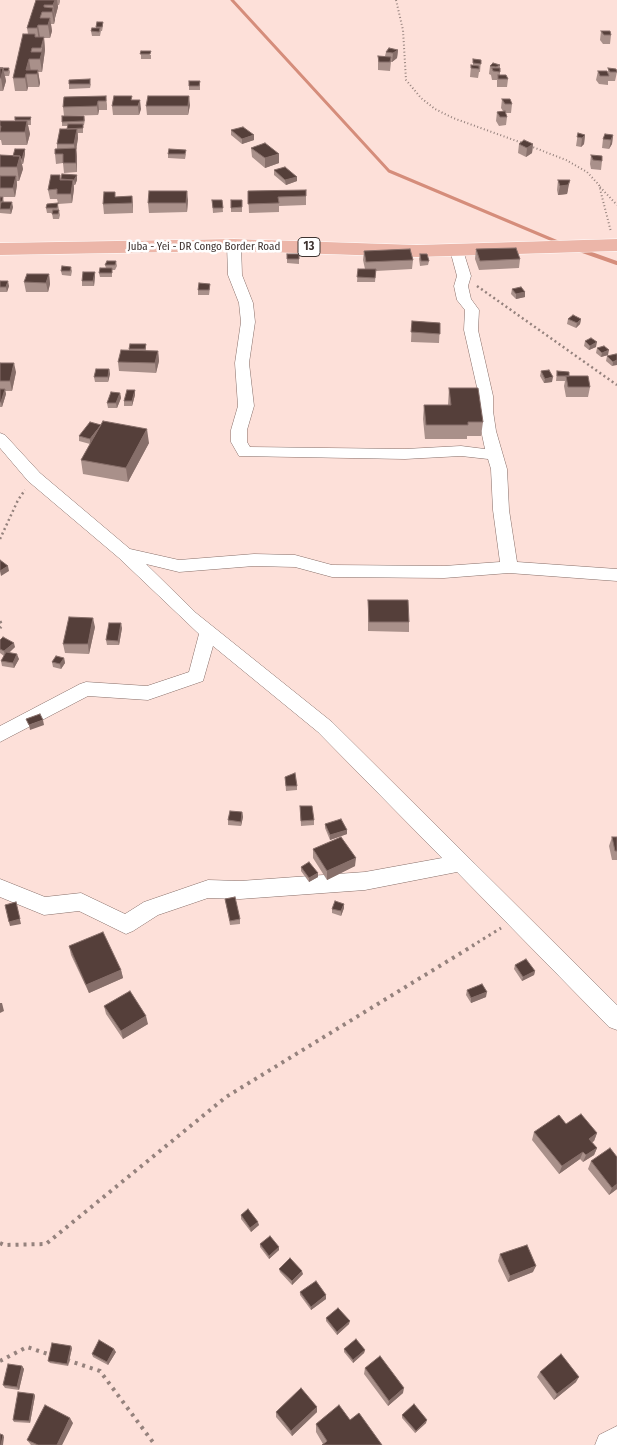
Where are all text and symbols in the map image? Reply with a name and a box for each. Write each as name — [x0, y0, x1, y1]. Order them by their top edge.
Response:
road number: 13 — [298, 238, 320, 256]
street label: Juba - Yei - DR Congo Border Road — [128, 240, 280, 254]

